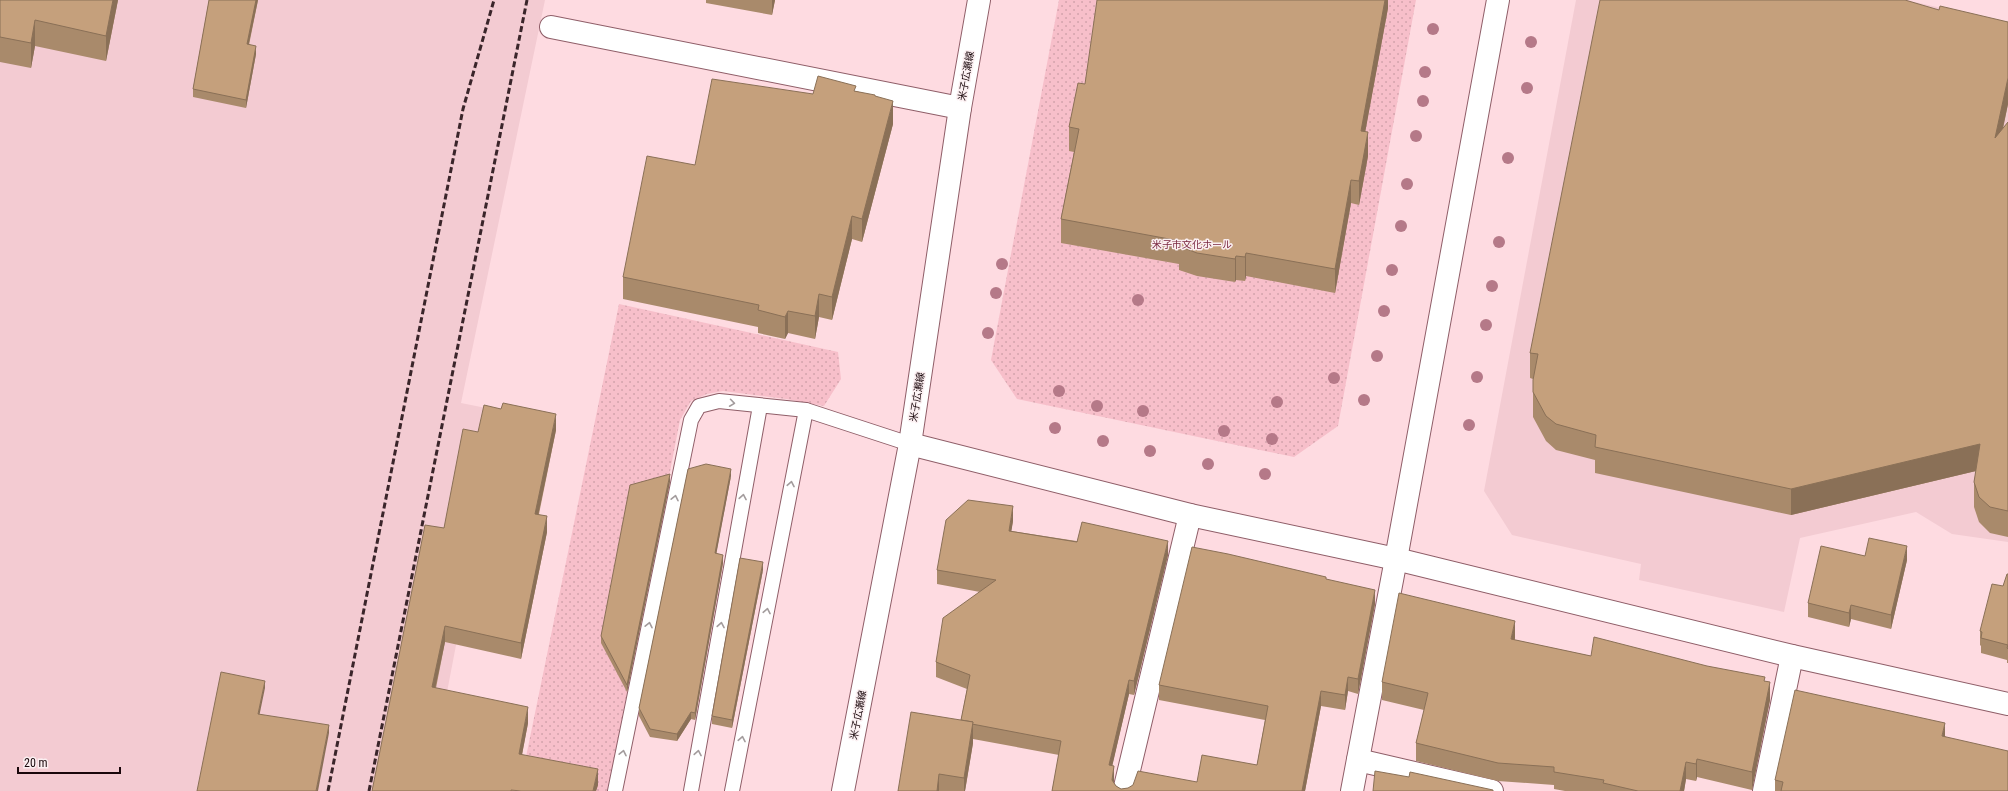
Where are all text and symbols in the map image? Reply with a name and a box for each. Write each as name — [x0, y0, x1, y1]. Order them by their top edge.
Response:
street label: 米子広瀬線 — [956, 50, 976, 102]
park label: 米子市文化ホール — [1152, 239, 1232, 250]
street label: 米子広瀬線 — [908, 371, 926, 423]
one-way arrow — [729, 398, 735, 407]
one-way arrow — [787, 481, 795, 487]
one-way arrow — [739, 494, 747, 500]
one-way arrow — [671, 495, 679, 501]
one-way arrow — [762, 608, 770, 614]
one-way arrow — [644, 622, 653, 629]
one-way arrow — [716, 622, 724, 628]
street label: 米子広瀬線 — [848, 689, 868, 741]
one-way arrow — [737, 736, 746, 742]
scale bar — [18, 749, 120, 775]
one-way arrow — [693, 749, 702, 756]
one-way arrow — [618, 750, 626, 756]
text: 20 m — [24, 756, 48, 770]

